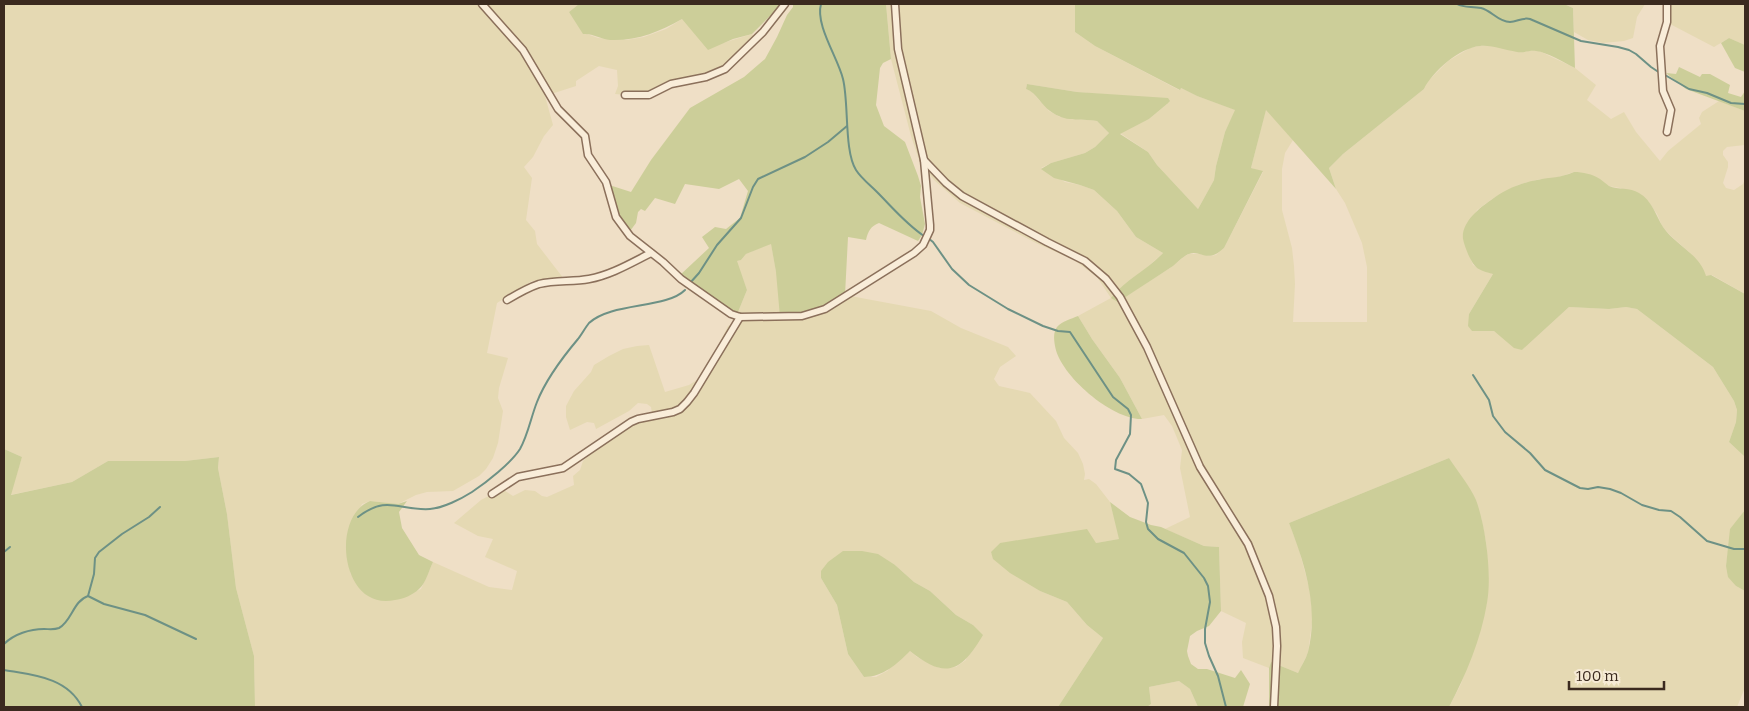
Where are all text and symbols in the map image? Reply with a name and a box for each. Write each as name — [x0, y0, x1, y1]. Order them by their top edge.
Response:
scale bar — [1569, 658, 1664, 690]
text: 100 m — [1576, 667, 1619, 685]

